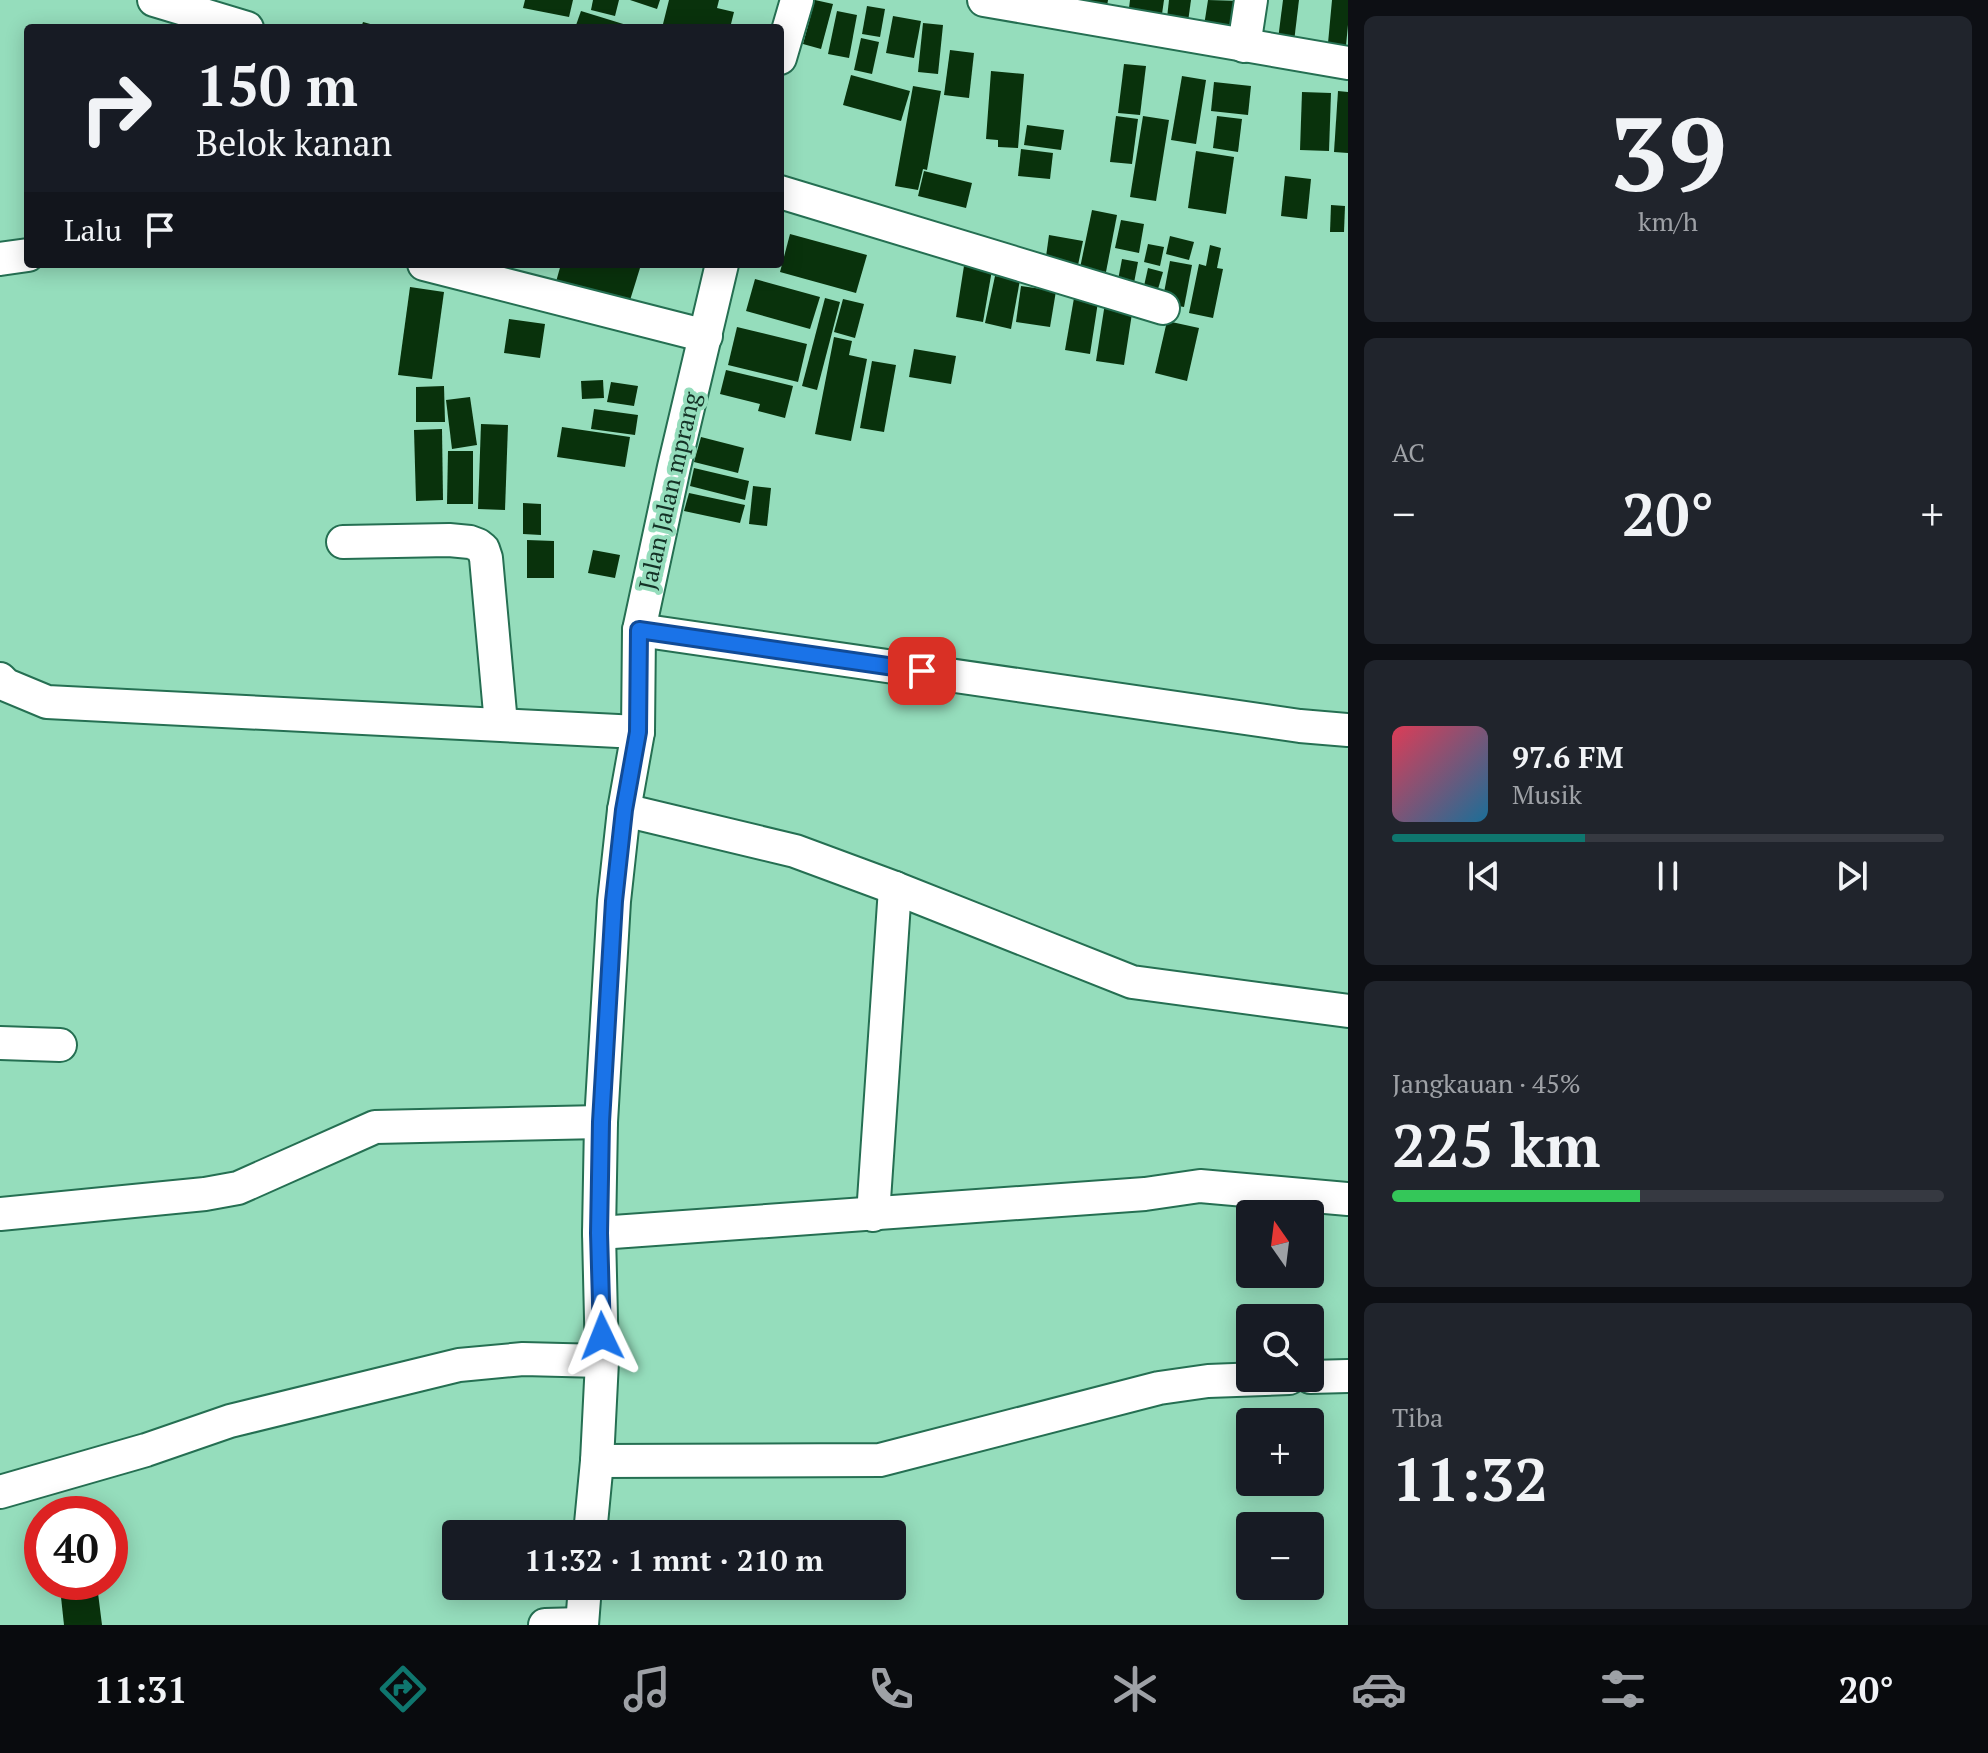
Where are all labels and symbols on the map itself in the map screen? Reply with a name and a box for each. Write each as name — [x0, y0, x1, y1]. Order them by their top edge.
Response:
street label: Jalan Jalan mprang — [631, 388, 707, 593]
pin — [888, 637, 956, 705]
north arrow — [1236, 1200, 1324, 1288]
position arrow — [560, 1294, 644, 1378]
speed limit sign: 40 — [24, 1496, 128, 1600]

